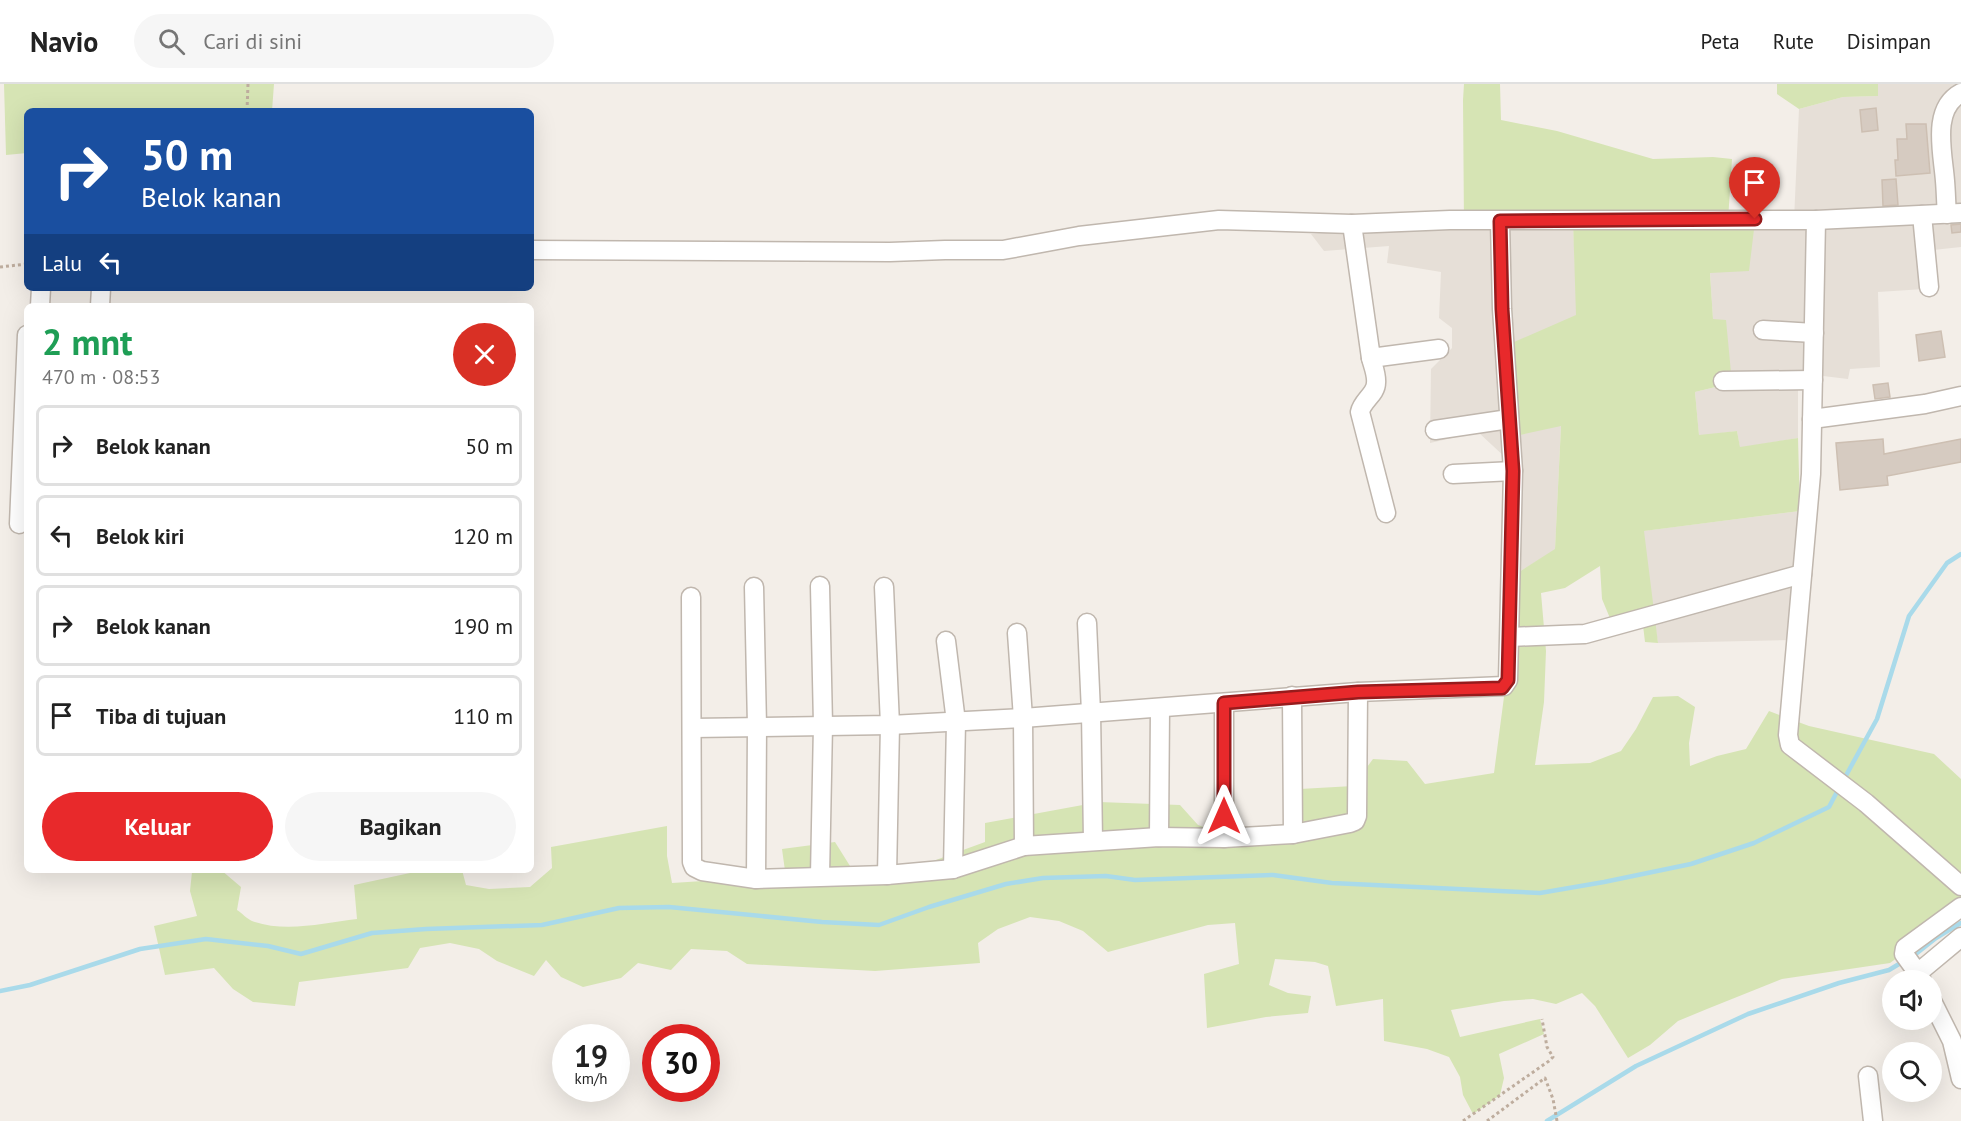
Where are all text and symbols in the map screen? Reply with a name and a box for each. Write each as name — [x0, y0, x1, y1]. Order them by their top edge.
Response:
search box — [134, 14, 554, 68]
text: Navio — [30, 23, 98, 60]
icon: search — [155, 25, 188, 58]
text: Cari di sini — [203, 27, 302, 55]
text: Peta — [1700, 28, 1740, 55]
text: Rute — [1773, 28, 1814, 55]
text: Disimpan — [1847, 28, 1931, 55]
text: 50 m — [141, 127, 233, 182]
icon: right — [42, 132, 120, 210]
pin — [1729, 157, 1780, 219]
icon: arrive — [1738, 166, 1771, 199]
text: Belok kanan — [141, 180, 281, 214]
icon: left — [94, 246, 127, 279]
text: Lalu — [42, 249, 82, 277]
text: 2 mnt — [42, 318, 133, 365]
button: close — [453, 323, 516, 386]
text: 470 m · 08:53 — [42, 364, 160, 390]
icon: right — [45, 429, 78, 462]
text: Belok kanan — [96, 432, 211, 460]
text: 50 m — [465, 432, 513, 460]
icon: left — [45, 519, 78, 552]
text: Belok kiri — [96, 522, 185, 550]
text: 120 m — [453, 522, 513, 550]
icon: right — [45, 609, 78, 642]
text: Belok kanan — [96, 612, 211, 640]
text: 190 m — [453, 612, 513, 640]
icon: arrive — [45, 699, 78, 732]
text: Tiba di tujuan — [96, 702, 226, 730]
text: 110 m — [453, 702, 513, 730]
position arrow — [1192, 784, 1256, 848]
button: Keluar — [42, 792, 273, 861]
button: Bagikan — [285, 792, 516, 861]
map controls — [1882, 970, 1942, 1102]
button: sound — [1882, 970, 1942, 1030]
speed limit sign: 30 — [642, 1024, 720, 1102]
text: 19 — [574, 1036, 608, 1075]
button: search — [1882, 1042, 1942, 1102]
text: km/h — [575, 1069, 607, 1088]

